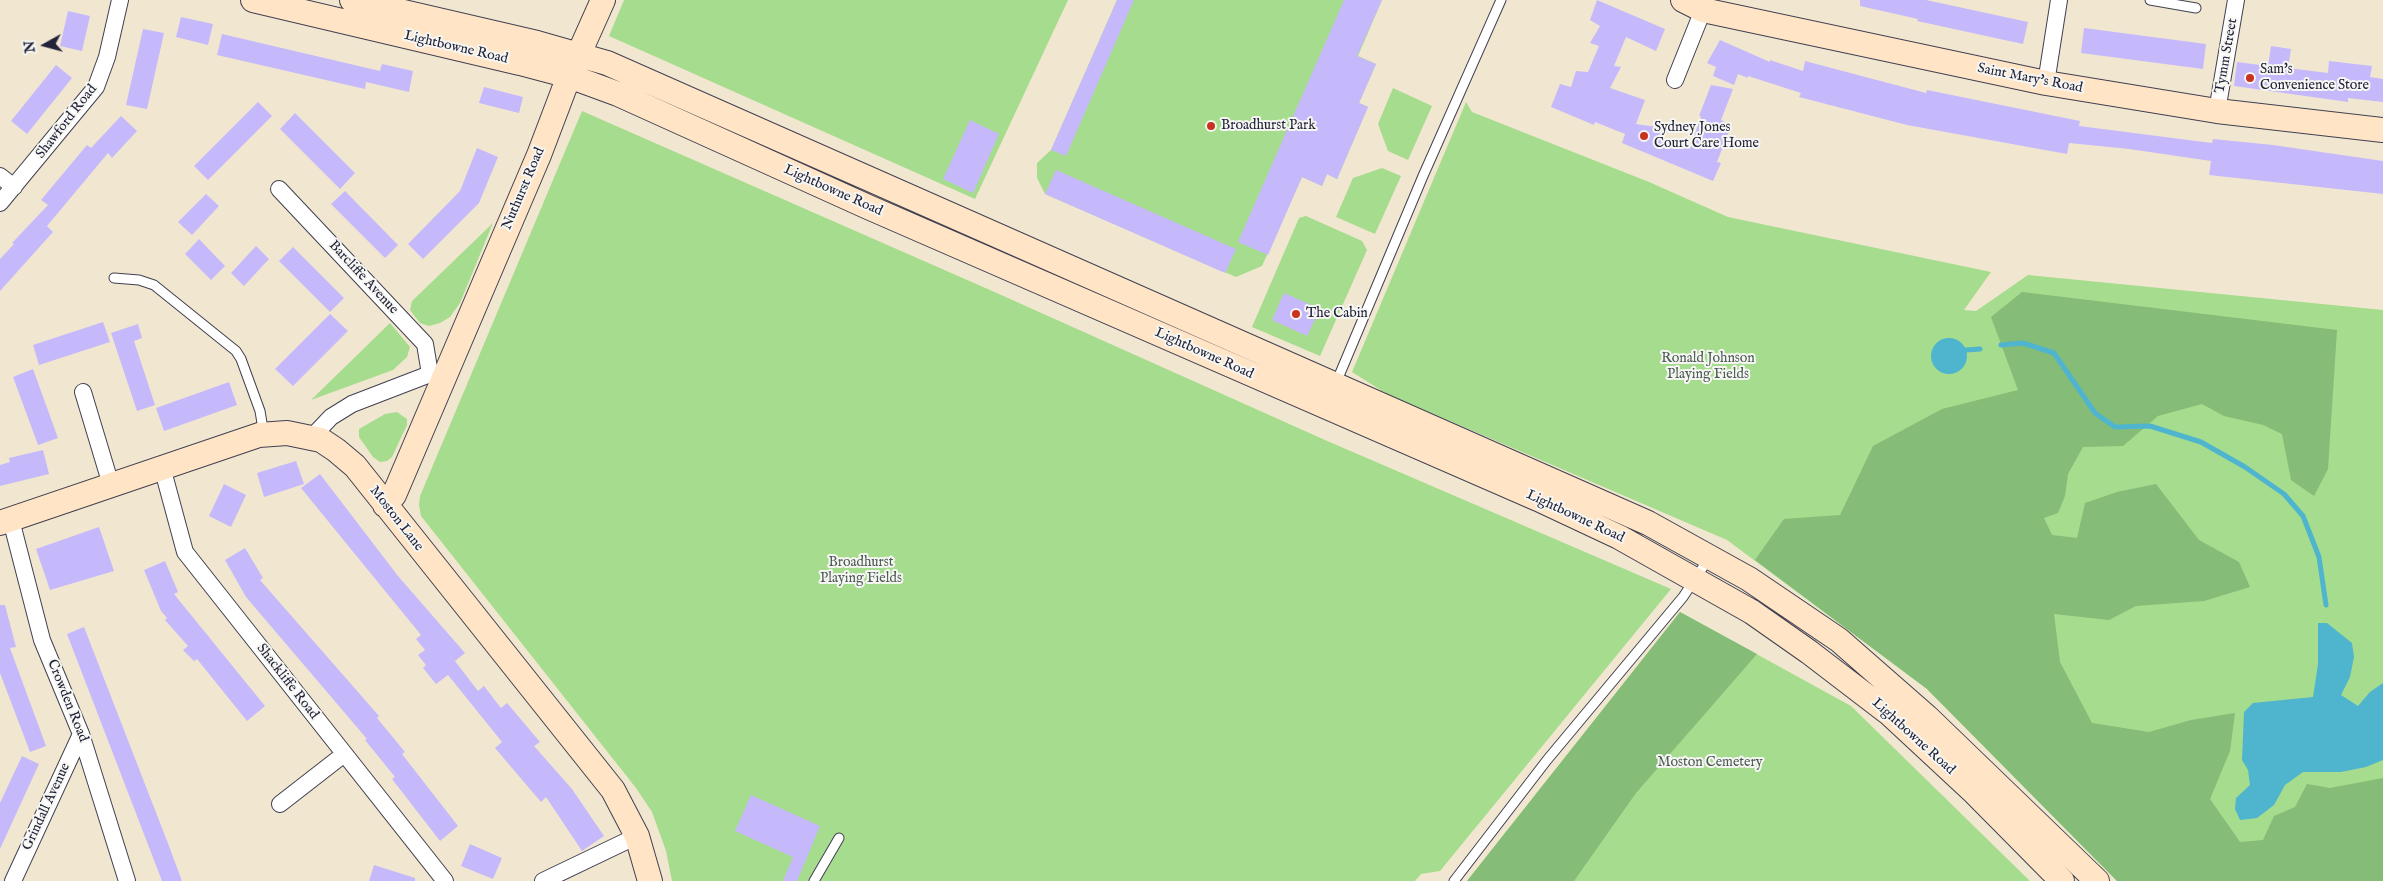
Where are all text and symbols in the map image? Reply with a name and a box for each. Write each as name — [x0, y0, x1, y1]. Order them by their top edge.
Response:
street label: Tymm Street — [2212, 17, 2242, 95]
north arrow — [20, 20, 70, 70]
street label: Lightbowne Road — [402, 28, 510, 68]
text: N — [20, 40, 40, 54]
street label: Saint Mary's Road — [1976, 61, 2084, 97]
place label: Sam's Convenience Store — [2260, 62, 2369, 94]
marker: Sam's Convenience Store — [2244, 72, 2256, 84]
street label: Shawford Road — [33, 82, 101, 162]
place label: Broadhurst Park — [1221, 118, 1316, 134]
marker: Broadhurst Park — [1205, 120, 1217, 132]
place label: Sydney Jones Court Care Home — [1654, 120, 1759, 152]
marker: Sydney Jones Court Care Home — [1638, 130, 1650, 142]
street label: Nuthurst Road — [499, 145, 549, 233]
street label: Lightbowne Road — [781, 162, 885, 220]
street label: Barcliffe Avenue — [325, 238, 401, 318]
place label: The Cabin — [1306, 306, 1368, 322]
marker: The Cabin — [1290, 308, 1302, 320]
street label: Lightbowne Road — [1152, 325, 1256, 383]
park label: Ronald Johnson Playing Fields — [1661, 351, 1755, 384]
street label: Moston Lane — [365, 483, 427, 555]
street label: Lightbowne Road — [1523, 487, 1627, 547]
park label: Broadhurst Playing Fields — [820, 555, 902, 588]
street label: Shackliffe Road — [252, 641, 322, 723]
street label: Crowden Road — [43, 657, 91, 745]
street label: Lightbowne Road — [1868, 695, 1958, 779]
park label: Moston Cemetery — [1657, 755, 1763, 771]
street label: Grindall Avenue — [19, 761, 75, 853]

